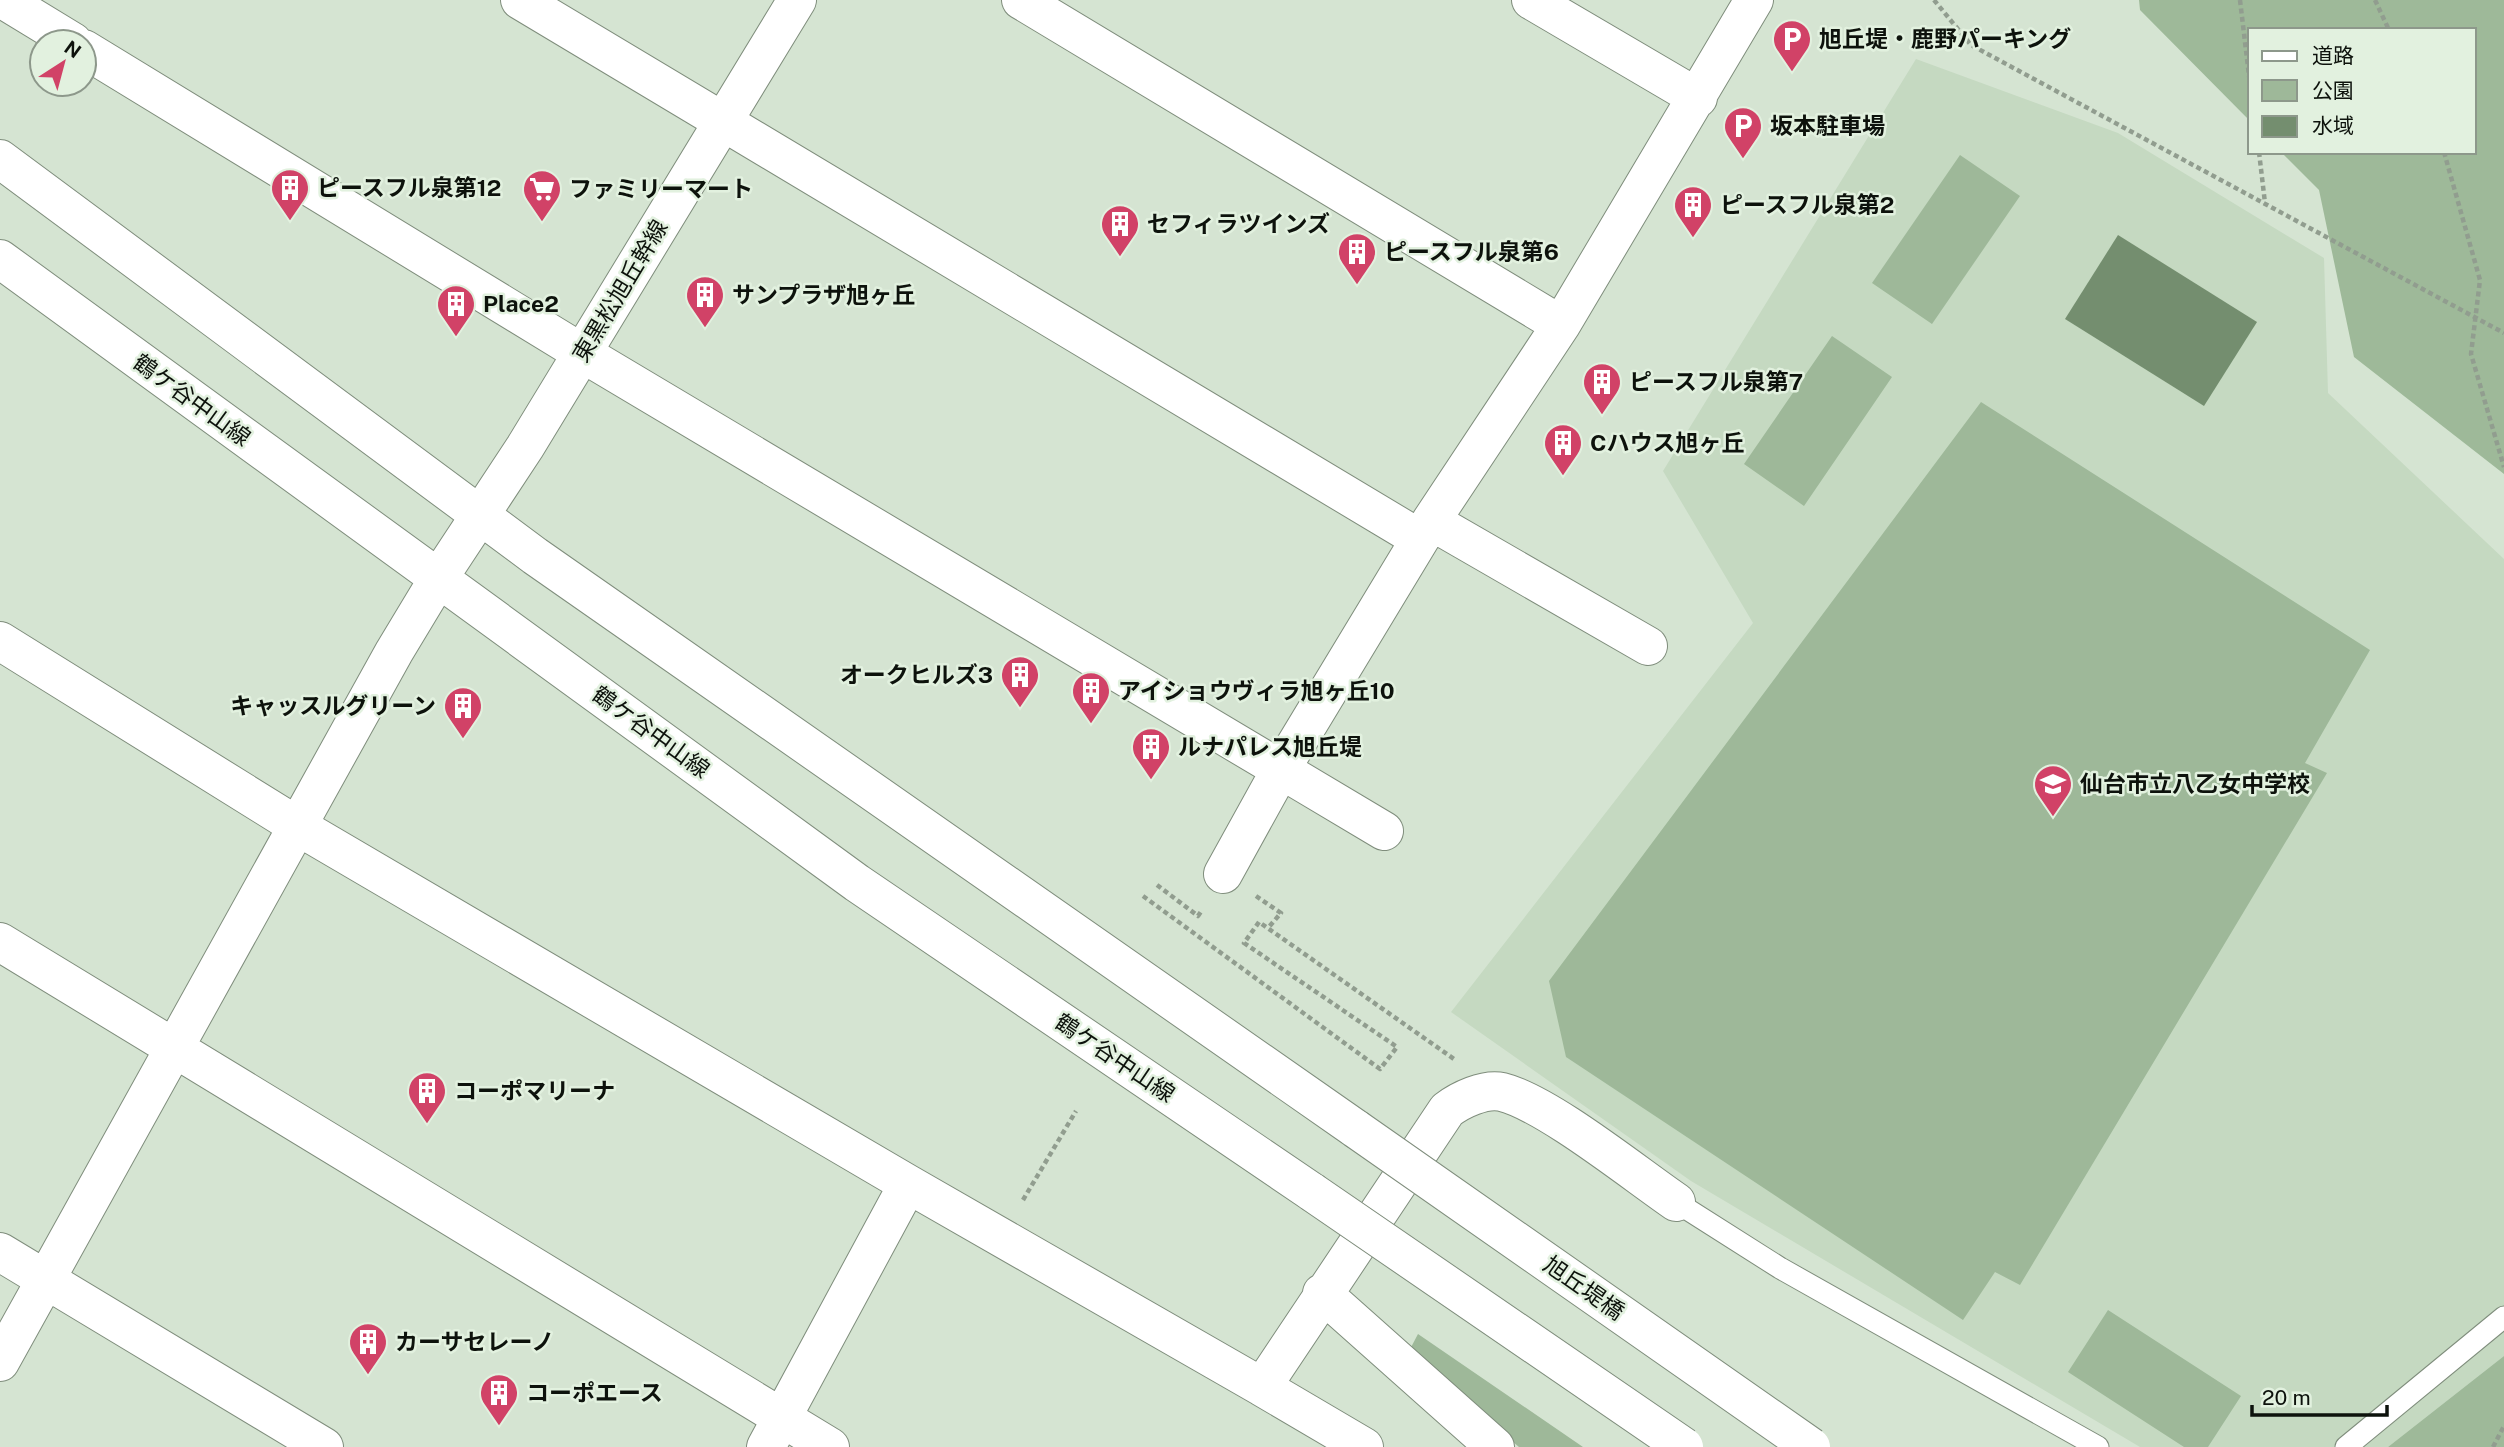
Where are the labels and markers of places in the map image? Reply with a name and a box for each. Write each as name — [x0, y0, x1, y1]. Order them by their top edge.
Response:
parking icon: 旭丘堤・鹿野パーキング — [1771, 18, 1813, 73]
place label: 旭丘堤・鹿野パーキング — [1819, 25, 2071, 52]
parking icon: 坂本駐車場 — [1722, 105, 1764, 160]
place label: 坂本駐車場 — [1770, 112, 1885, 139]
building icon: ピースフル泉第12 — [269, 167, 311, 222]
supermarket icon: ファミリーマート — [521, 168, 563, 223]
place label: ピースフル泉第12 — [317, 174, 501, 201]
place label: ファミリーマート — [569, 175, 753, 202]
building icon: ピースフル泉第2 — [1672, 184, 1714, 239]
place label: ピースフル泉第2 — [1720, 191, 1894, 218]
building icon: セフィラツインズ — [1099, 203, 1141, 258]
place label: セフィラツインズ — [1147, 210, 1330, 237]
building icon: ピースフル泉第6 — [1336, 231, 1378, 286]
place label: ピースフル泉第6 — [1384, 238, 1559, 265]
building icon: サンプラザ旭ヶ丘 — [684, 274, 726, 329]
place label: サンプラザ旭ヶ丘 — [732, 281, 915, 308]
building icon: Place2 — [435, 283, 477, 338]
place label: Place2 — [483, 290, 559, 317]
building icon: ピースフル泉第7 — [1581, 361, 1623, 416]
place label: ピースフル泉第7 — [1629, 368, 1803, 395]
building icon: Cハウス旭ヶ丘 — [1542, 422, 1584, 477]
place label: Cハウス旭ヶ丘 — [1590, 429, 1745, 456]
building icon: オークヒルズ3 — [999, 654, 1041, 709]
place label: オークヒルズ3 — [840, 661, 993, 688]
building icon: アイショウヴィラ旭ヶ丘10 — [1070, 670, 1112, 725]
place label: アイショウヴィラ旭ヶ丘10 — [1118, 677, 1395, 704]
building icon: キャッスルグリーン — [442, 685, 484, 740]
place label: キャッスルグリーン — [230, 692, 436, 719]
building icon: ルナパレス旭丘堤 — [1130, 726, 1172, 781]
place label: ルナパレス旭丘堤 — [1178, 733, 1362, 760]
school or university icon: 仙台市立八乙女中学校 — [2032, 763, 2074, 818]
place label: 仙台市立八乙女中学校 — [2080, 770, 2310, 797]
building icon: コーポマリーナ — [406, 1070, 448, 1125]
place label: コーポマリーナ — [454, 1077, 615, 1104]
building icon: カーサセレーノ — [347, 1321, 389, 1376]
place label: カーサセレーノ — [395, 1328, 554, 1355]
building icon: コーポエース — [478, 1372, 520, 1427]
place label: コーポエース — [526, 1379, 663, 1406]

